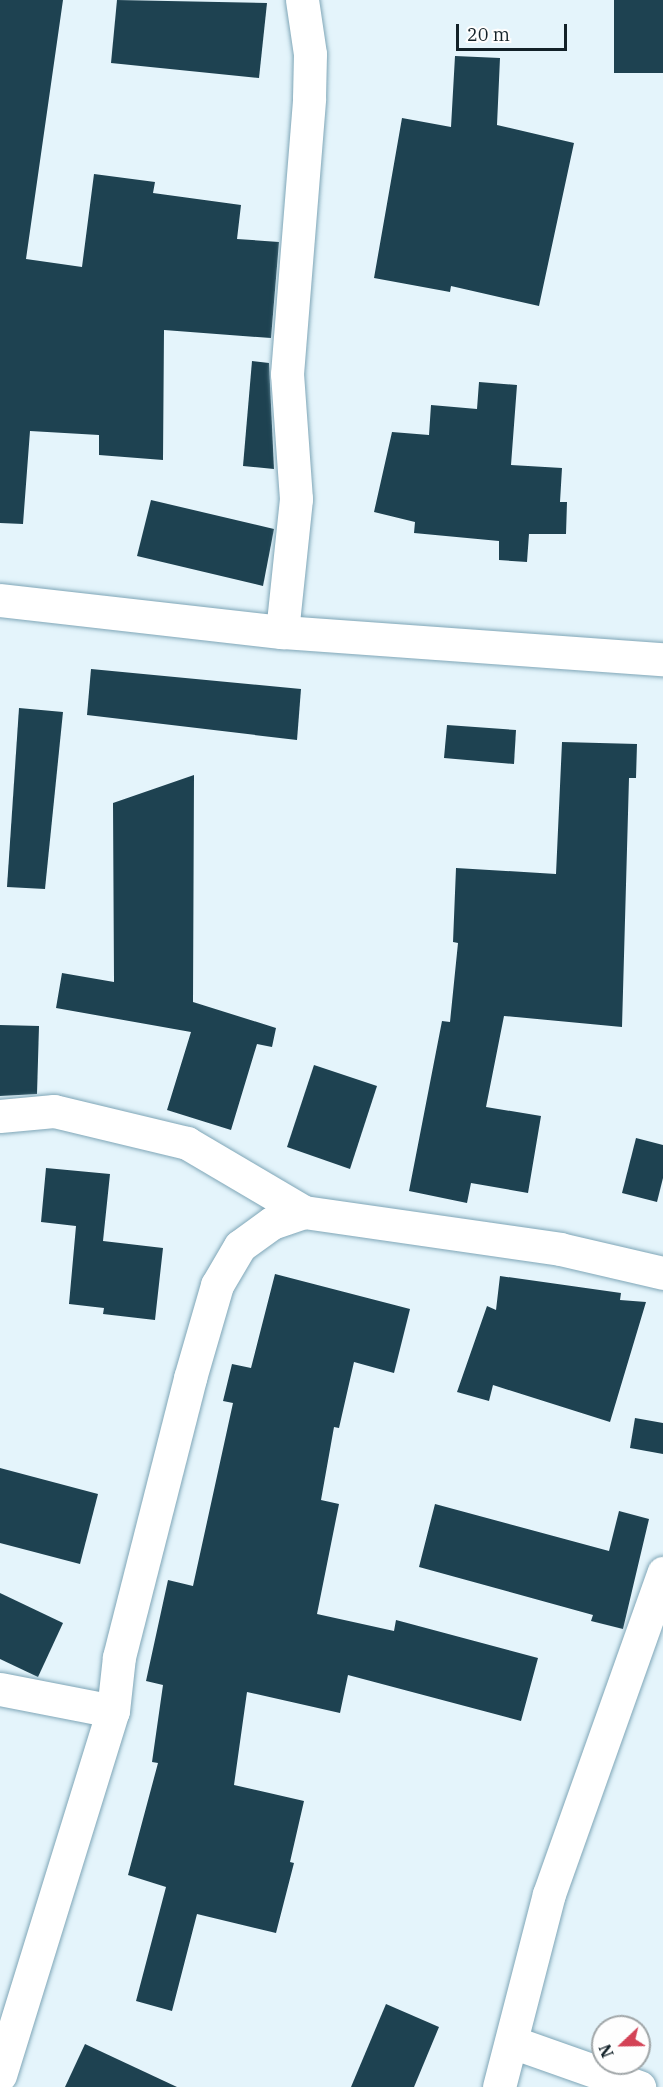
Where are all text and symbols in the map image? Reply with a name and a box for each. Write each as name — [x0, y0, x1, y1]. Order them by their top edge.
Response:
scale bar — [459, 12, 570, 50]
text: 20 m — [467, 23, 510, 46]
north arrow — [591, 2015, 651, 2075]
text: N — [595, 2041, 618, 2061]

